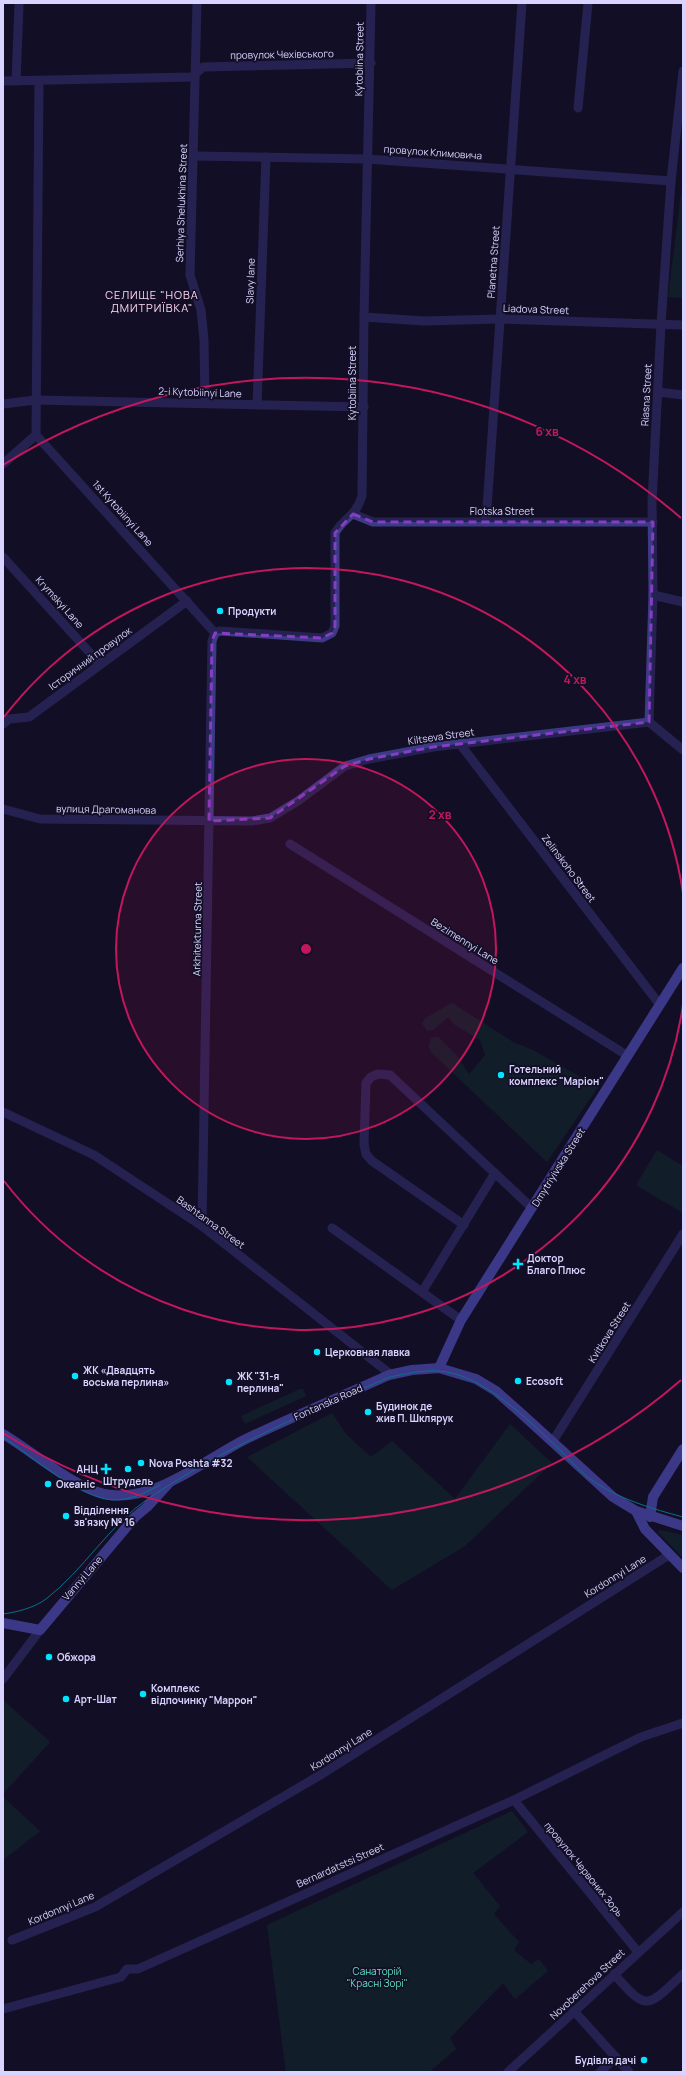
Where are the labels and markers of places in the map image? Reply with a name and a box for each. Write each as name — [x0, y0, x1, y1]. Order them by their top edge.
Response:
place label: Продукти — [228, 604, 276, 618]
marker: Продукти — [215, 606, 225, 616]
centre of rings — [299, 942, 313, 956]
place label: Готельний комплекс "Маріон" — [509, 1062, 604, 1088]
marker: Готельний комплекс "Маріон" — [496, 1070, 506, 1080]
place label: Доктор Благо Плюс — [527, 1251, 586, 1277]
marker: Доктор Благо Плюс — [512, 1258, 524, 1270]
place label: Церковная лавка — [325, 1345, 410, 1359]
marker: Церковная лавка — [312, 1347, 322, 1357]
place label: ЖК «Двадцять восьма перлина» — [83, 1363, 170, 1389]
place label: ЖК "31-я перлина" — [237, 1369, 284, 1395]
marker: ЖК «Двадцять восьма перлина» — [70, 1371, 80, 1381]
place label: Ecosoft — [526, 1374, 563, 1388]
marker: Ecosoft — [513, 1376, 523, 1386]
marker: ЖК "31-я перлина" — [224, 1377, 234, 1387]
place label: Будинок де жив П. Шклярук — [376, 1399, 454, 1425]
marker: Будинок де жив П. Шклярук — [363, 1407, 373, 1417]
place label: Nova Poshta #32 — [149, 1456, 232, 1470]
marker: Nova Poshta #32 — [136, 1458, 146, 1468]
place label: АНЦ — [77, 1462, 98, 1476]
marker: АНЦ — [101, 1464, 111, 1474]
marker: Штрудель — [123, 1464, 133, 1474]
place label: Штрудель — [103, 1474, 153, 1488]
place label: Океаніс — [56, 1477, 95, 1491]
marker: Океаніс — [43, 1479, 53, 1489]
place label: Відділення зв'язку № 16 — [74, 1503, 135, 1529]
marker: Відділення зв'язку № 16 — [61, 1511, 71, 1521]
place label: Обжора — [57, 1650, 96, 1664]
marker: Обжора — [44, 1652, 54, 1662]
place label: Комплекс відпочинку "Маррон" — [151, 1681, 257, 1707]
marker: Комплекс відпочинку "Маррон" — [138, 1689, 148, 1699]
place label: Арт-Шат — [74, 1692, 118, 1706]
marker: Арт-Шат — [61, 1694, 71, 1704]
place label: Будівля дачі — [575, 2053, 636, 2067]
marker: Будівля дачі — [639, 2055, 649, 2065]

